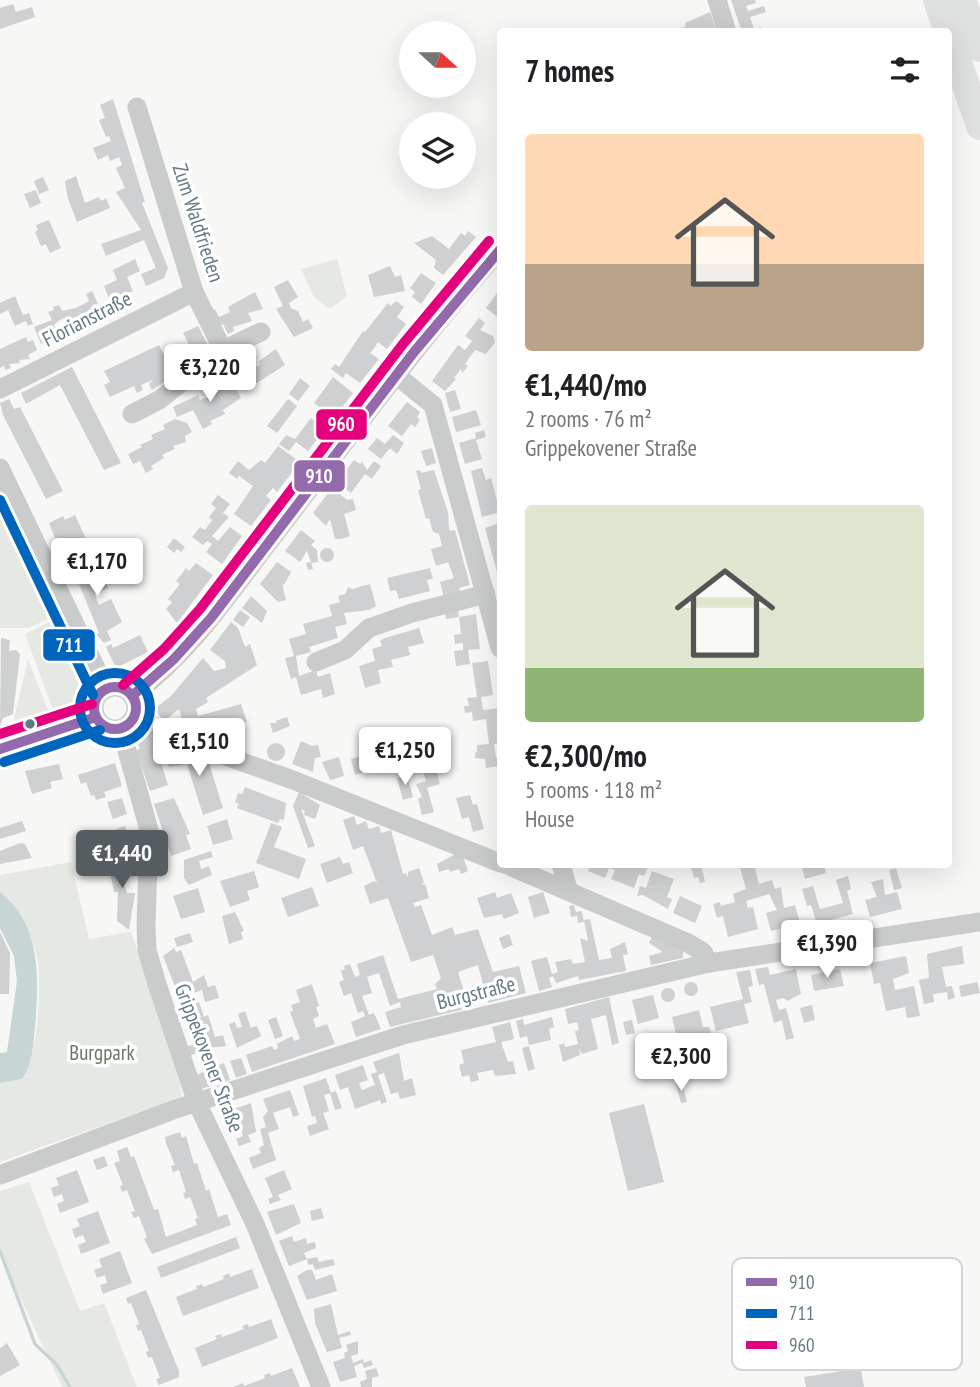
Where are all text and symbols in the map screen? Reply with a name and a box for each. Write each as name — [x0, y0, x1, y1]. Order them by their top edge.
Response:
north arrow — [399, 21, 476, 98]
map controls — [399, 21, 476, 189]
text: 7 homes — [525, 51, 614, 90]
icon: filters — [886, 51, 924, 89]
button: layers — [399, 112, 476, 189]
street label: Zum Waldfrieden — [167, 160, 230, 285]
icon: home — [662, 179, 788, 305]
street label: Florianstraße — [38, 285, 136, 352]
pin: €3,220 — [153, 344, 267, 404]
text: €3,220 — [180, 352, 240, 381]
text: €1,440/mo — [525, 365, 647, 404]
text: 2 rooms · 76 m² — [525, 404, 652, 433]
line badge: 960 — [315, 408, 368, 441]
text: 960 — [327, 412, 355, 436]
text: Grippekovener Straße — [525, 433, 697, 462]
line badge: 910 — [293, 459, 346, 493]
text: 910 — [305, 464, 333, 488]
pin: €1,170 — [40, 538, 154, 598]
text: €1,170 — [67, 546, 127, 575]
icon: home — [662, 550, 788, 676]
line badge: 711 — [42, 628, 96, 662]
text: 711 — [55, 633, 83, 657]
unlabelled marker — [23, 717, 37, 731]
pin: €1,510 — [142, 718, 256, 778]
text: €1,510 — [169, 726, 229, 755]
pin: €1,250 — [348, 728, 462, 787]
text: €1,250 — [375, 735, 435, 764]
text: €2,300/mo — [525, 736, 647, 775]
text: 5 rooms · 118 m² — [525, 775, 662, 804]
text: House — [525, 804, 575, 833]
pin: €1,440 — [65, 830, 179, 890]
text: €1,440 — [92, 838, 152, 867]
pin: €1,390 — [770, 920, 884, 980]
text: €1,390 — [797, 928, 857, 957]
street label: Burgstraße — [434, 970, 518, 1015]
street label: Grippekovener Straße — [169, 980, 250, 1136]
pin: €2,300 — [624, 1034, 738, 1093]
park label: Burgpark — [69, 1039, 135, 1066]
text: €2,300 — [651, 1041, 711, 1070]
legend — [732, 1258, 962, 1370]
text: 910 — [789, 1270, 815, 1294]
text: 711 — [789, 1301, 815, 1325]
text: 960 — [789, 1333, 815, 1357]

